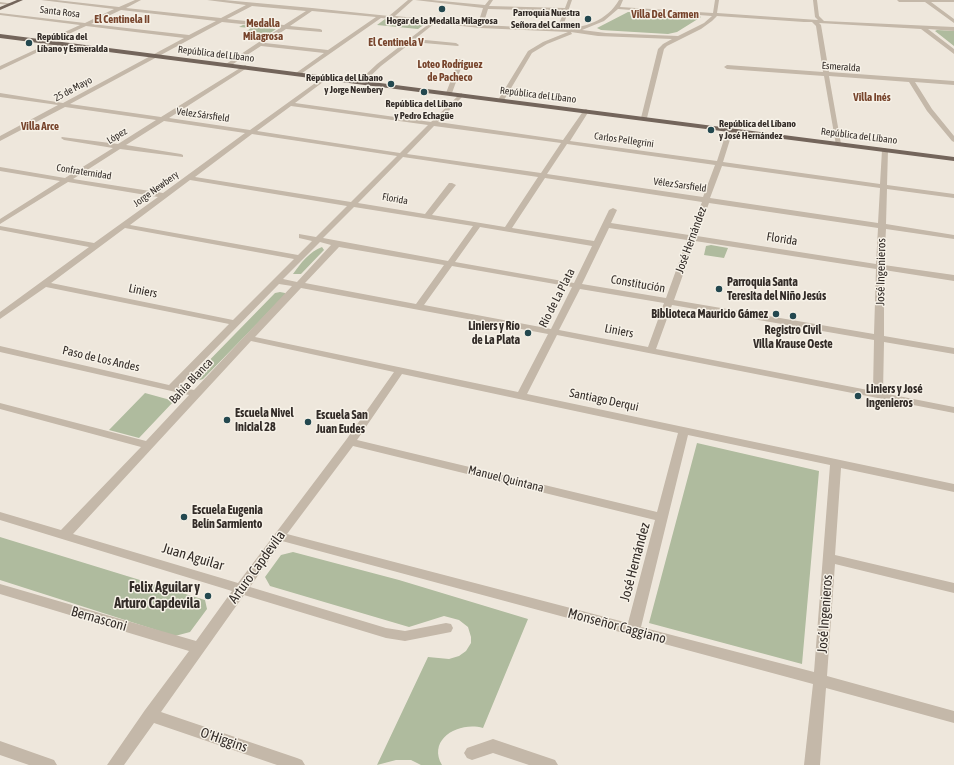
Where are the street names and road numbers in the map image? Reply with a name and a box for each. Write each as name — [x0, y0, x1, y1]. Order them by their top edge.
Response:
street label: Santa Rosa — [39, 4, 81, 20]
street label: República del Líbano — [177, 43, 255, 65]
street label: Esmeralda — [821, 60, 861, 74]
street label: 25 de Mayo — [52, 74, 94, 104]
street label: República del Líbano — [499, 84, 577, 106]
street label: Velez Sársfield — [176, 105, 230, 125]
street label: López — [105, 125, 129, 147]
street label: República del Líbano — [820, 125, 898, 147]
street label: Carlos Pellegrini — [593, 130, 655, 150]
street label: Confraternidad — [56, 162, 112, 182]
street label: Jorge Newbery — [131, 169, 181, 209]
street label: Vélez Sarsfield — [653, 175, 707, 195]
street label: Florida — [381, 191, 409, 207]
street label: José Hernández — [672, 205, 710, 275]
street label: Florida — [766, 229, 798, 249]
street label: José Ingenieros — [873, 238, 889, 306]
street label: Río de La Plata — [536, 266, 578, 330]
street label: Constitución — [610, 272, 666, 296]
street label: Liniers — [127, 281, 159, 301]
street label: Liniers — [603, 321, 635, 341]
street label: Paso de Los Andes — [61, 343, 141, 375]
street label: Bahía Blanca — [166, 355, 216, 407]
street label: Santiago Derqui — [568, 386, 640, 414]
street label: Manuel Quintana — [467, 463, 545, 495]
street label: José Hernández — [616, 521, 654, 603]
street label: Arturo Capdevila — [225, 527, 289, 607]
street label: Juan Aguilar — [160, 540, 226, 574]
street label: José Ingenieros — [814, 574, 836, 654]
street label: Bernasconi — [69, 603, 129, 635]
street label: Monseñor Caggiano — [566, 605, 668, 647]
street label: O'Higgins — [198, 724, 250, 756]

